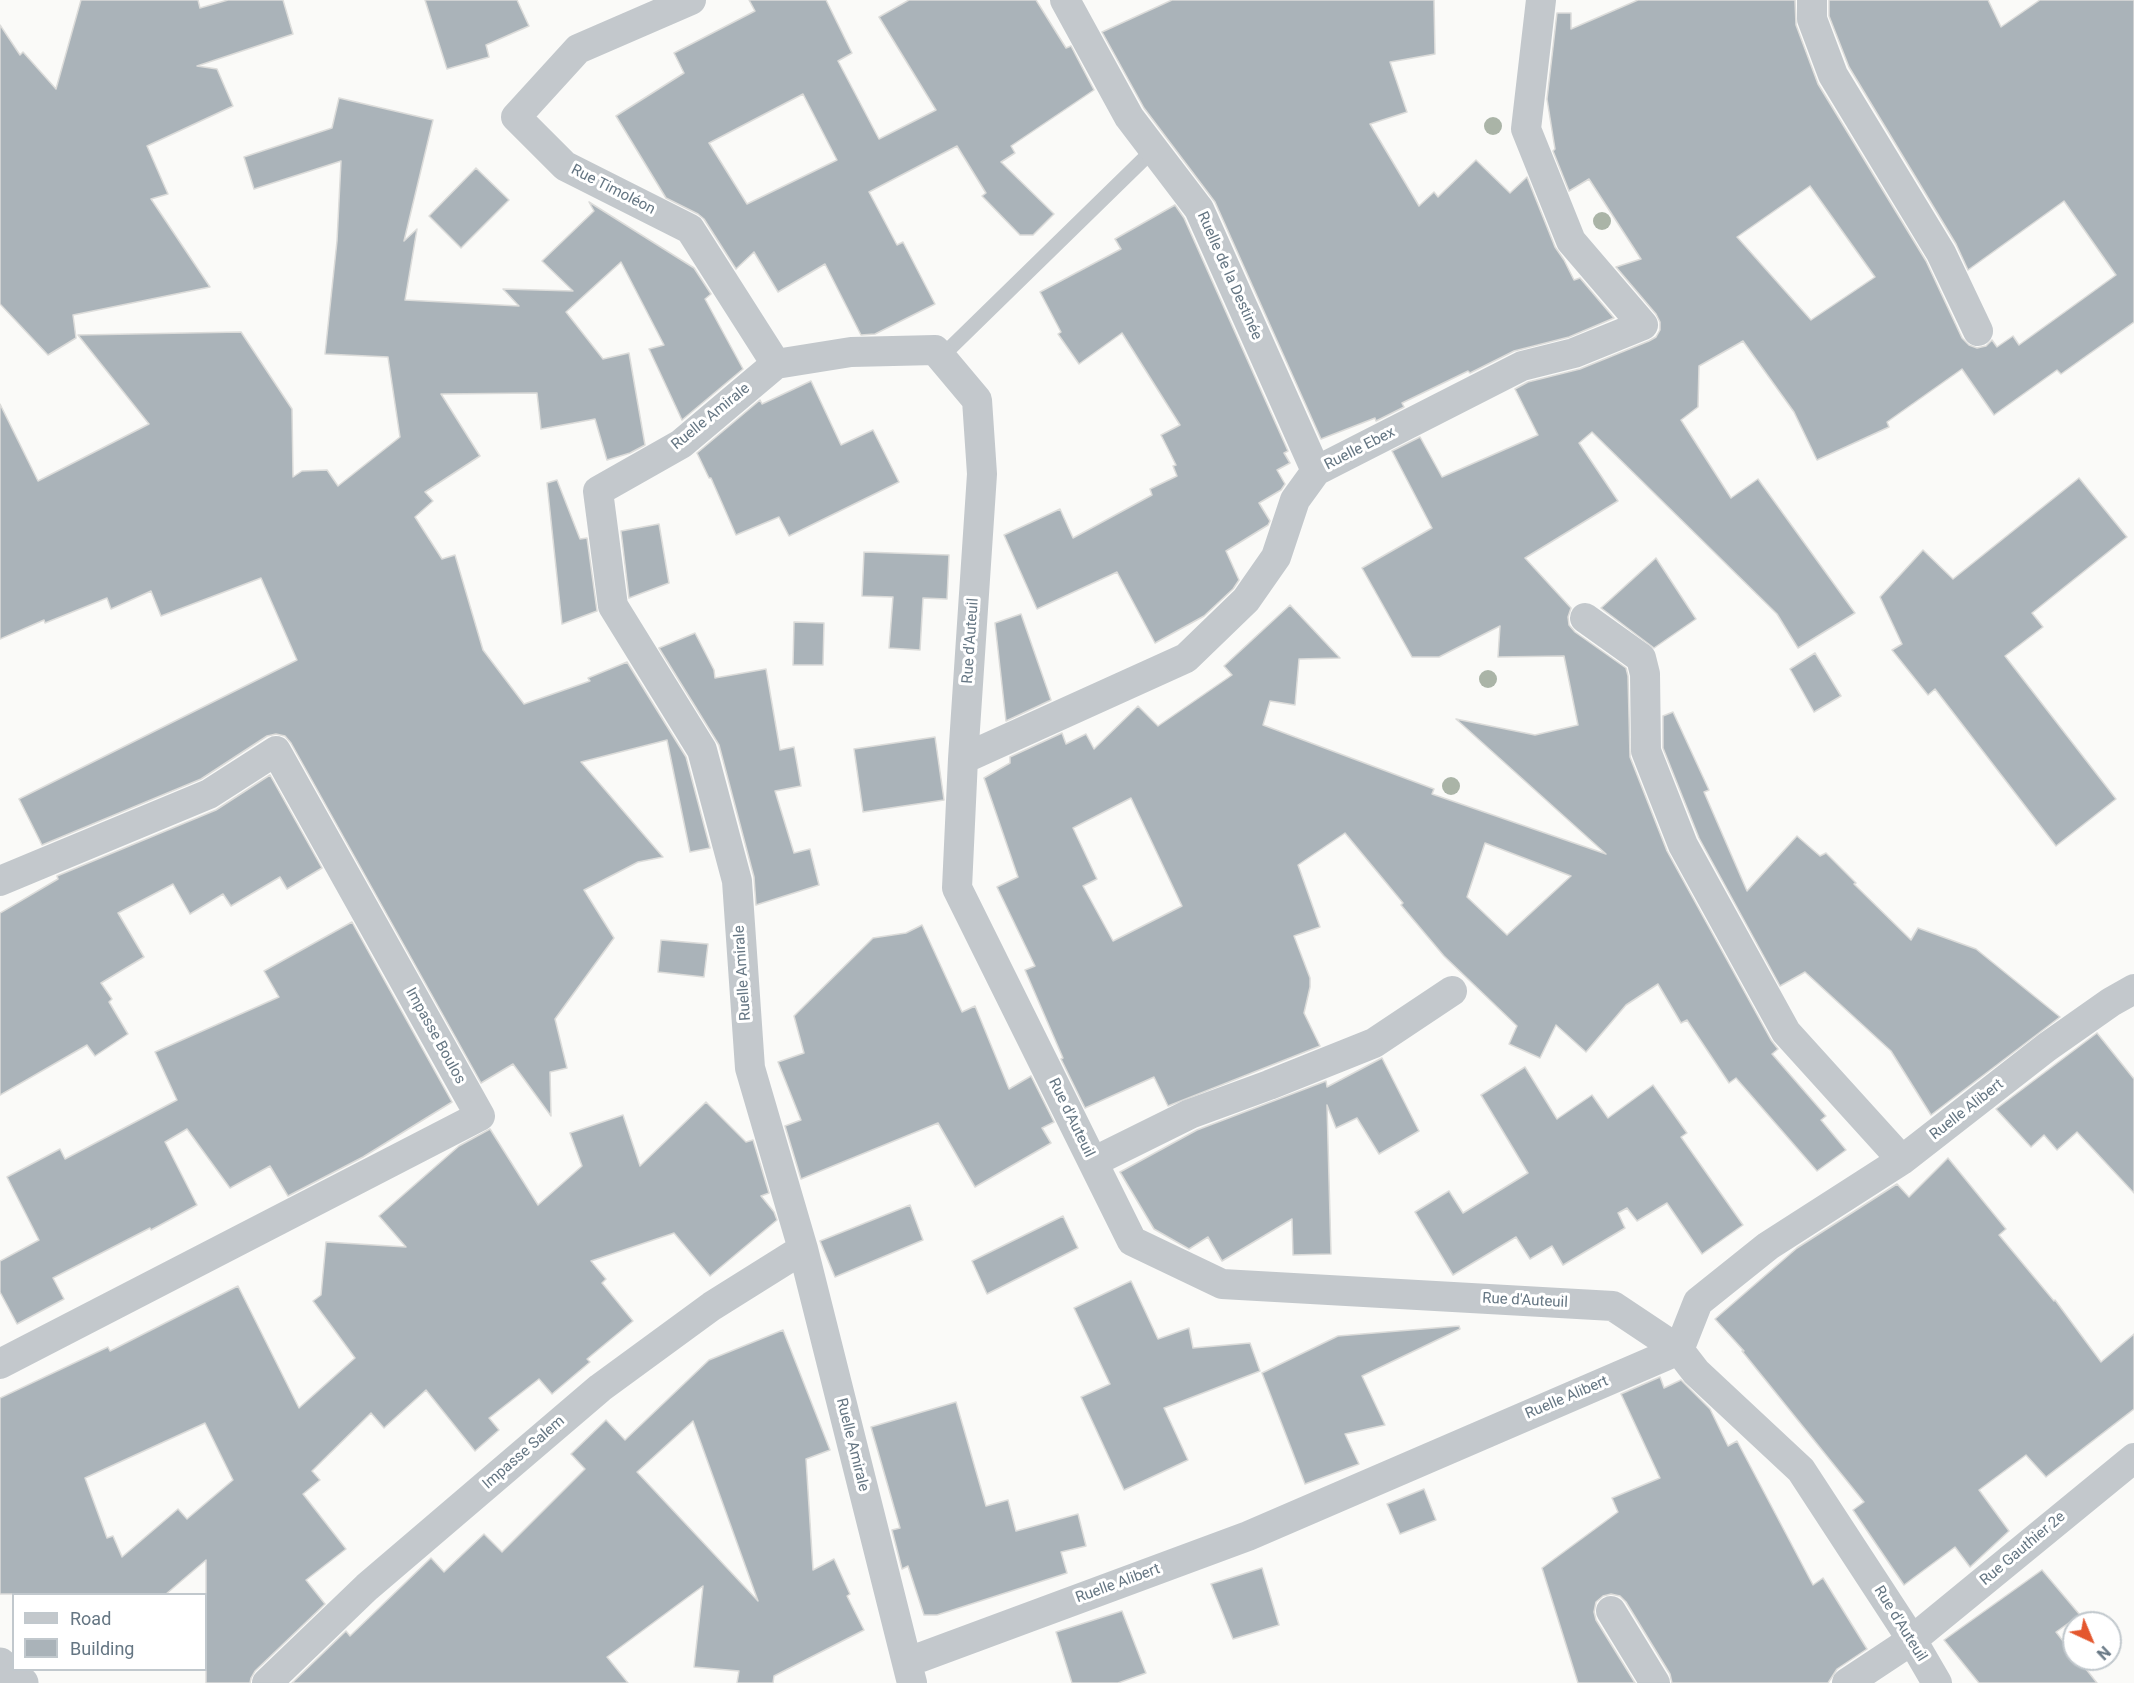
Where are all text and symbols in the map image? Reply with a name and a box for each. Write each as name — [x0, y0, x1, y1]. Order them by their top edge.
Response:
street label: Rue Timoléon — [568, 161, 658, 219]
street label: Ruelle de la Destinée — [1193, 209, 1265, 343]
street label: Ruelle Amirale — [668, 380, 754, 454]
street label: Ruelle Ebex — [1322, 424, 1398, 474]
street label: Rue d'Auteuil — [959, 598, 983, 684]
street label: Ruelle Amirale — [731, 925, 755, 1021]
street label: Impasse Boulos — [401, 985, 469, 1087]
street label: Rue d'Auteuil — [1044, 1076, 1098, 1160]
street label: Ruelle Alibert — [1927, 1076, 2007, 1144]
street label: Rue d'Auteuil — [1482, 1290, 1568, 1312]
street label: Ruelle Alibert — [1523, 1372, 1611, 1424]
street label: Ruelle Amirale — [832, 1396, 872, 1494]
street label: Impasse Salem — [479, 1412, 569, 1494]
street label: Rue Gauthier 2e — [1977, 1508, 2069, 1590]
street label: Ruelle Alibert — [1073, 1560, 1163, 1608]
street label: Rue d'Auteuil — [1870, 1583, 1930, 1665]
legend — [12, 1593, 207, 1671]
text: Road — [70, 1608, 111, 1629]
north arrow — [2062, 1611, 2122, 1671]
text: Building — [70, 1638, 134, 1659]
text: N — [2093, 1642, 2114, 1664]

